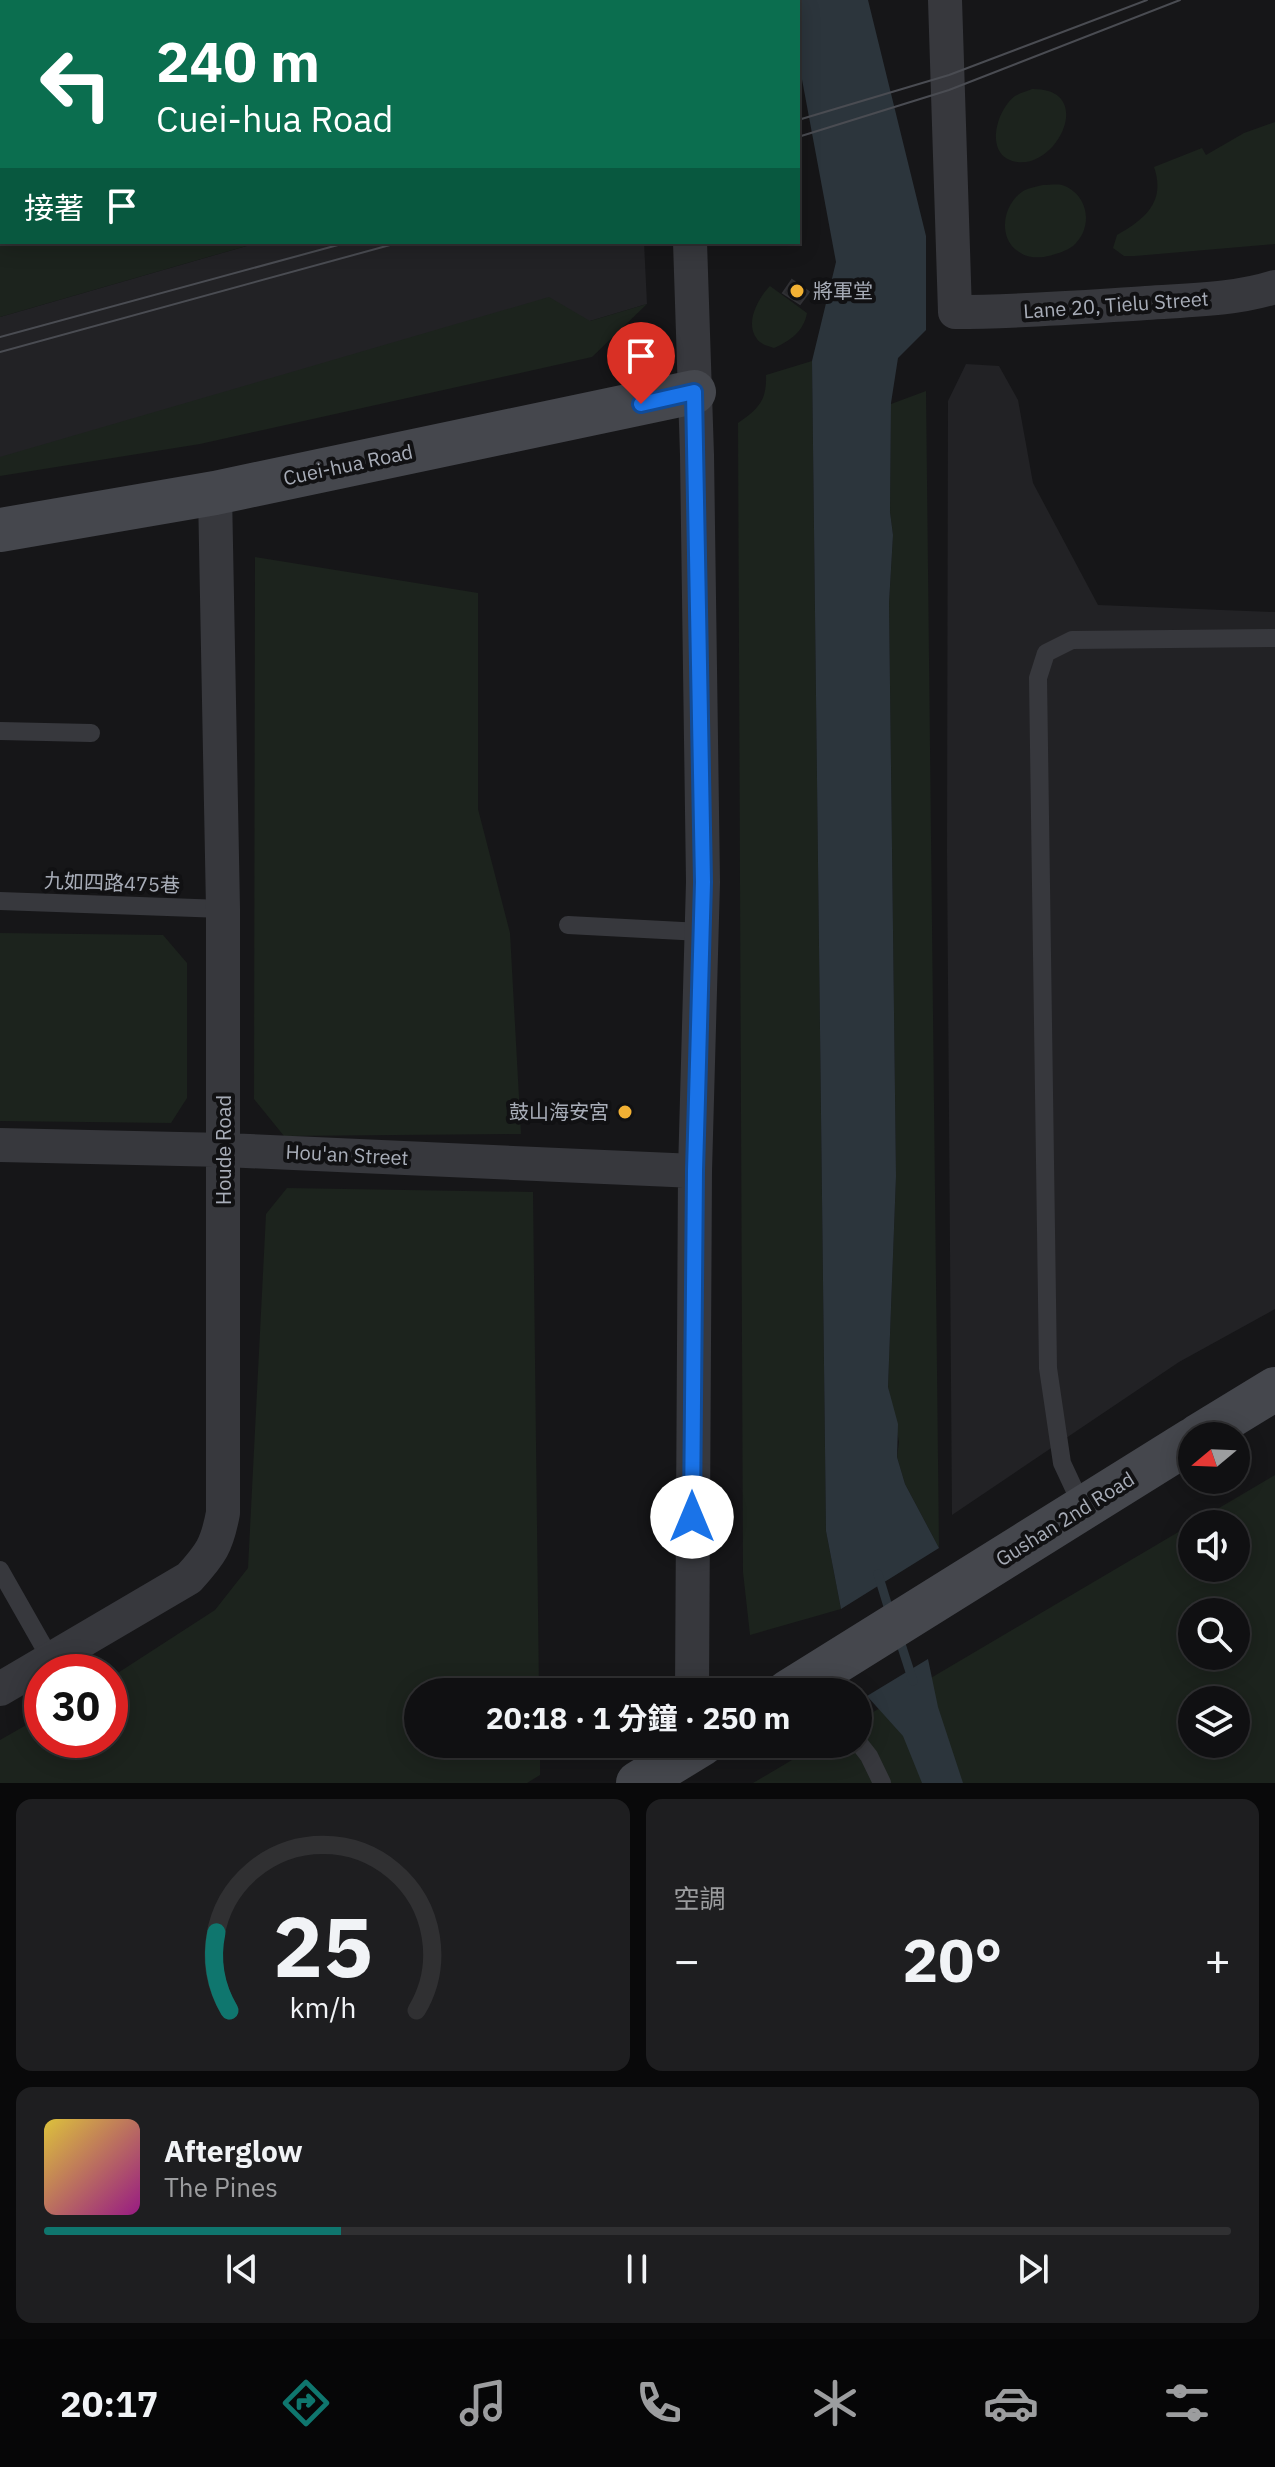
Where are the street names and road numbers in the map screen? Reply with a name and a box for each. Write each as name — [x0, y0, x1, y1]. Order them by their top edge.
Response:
street label: Lane 20, Tielu Street — [1022, 285, 1210, 324]
street label: Cuei-hua Road — [281, 438, 415, 491]
street label: 九如四路475巷 — [44, 867, 180, 898]
street label: Houde Road — [210, 1095, 237, 1205]
street label: Hou'an Street — [285, 1138, 409, 1171]
street label: Gushan 2nd Road — [990, 1465, 1139, 1572]

